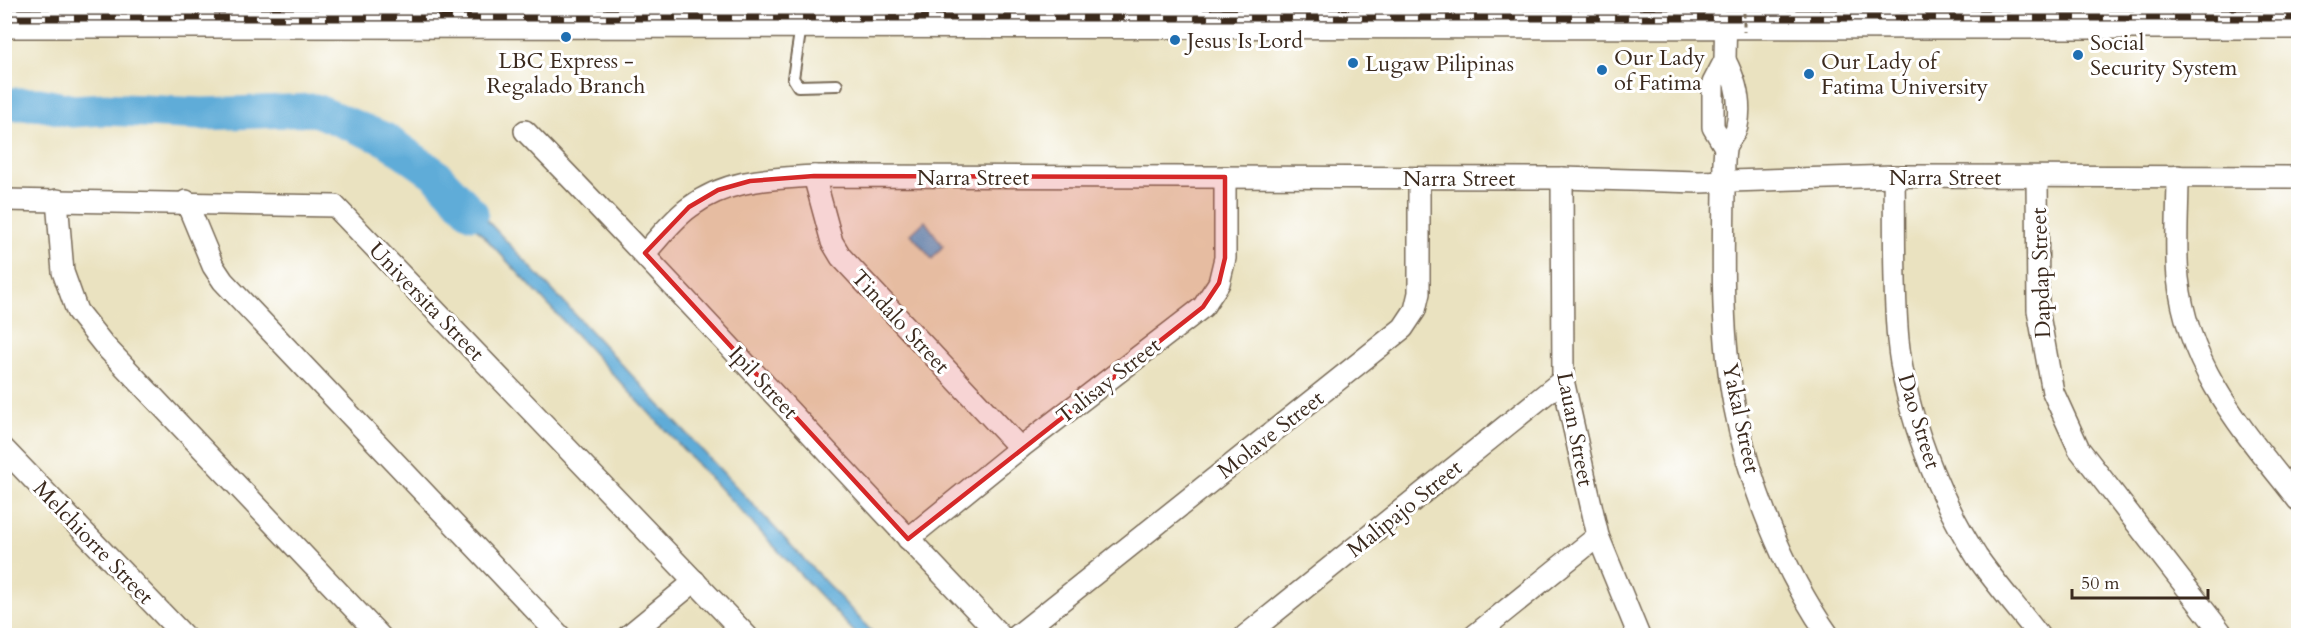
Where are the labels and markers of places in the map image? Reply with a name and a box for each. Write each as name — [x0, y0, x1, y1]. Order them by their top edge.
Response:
place label: Jesus Is Lord — [1184, 26, 1303, 56]
place label: Social Security System — [2090, 28, 2238, 83]
marker: LBC Express - Regalado Branch — [559, 30, 573, 44]
marker: Jesus Is Lord — [1168, 33, 1182, 47]
place label: Our Lady of Fatima — [1614, 43, 1706, 98]
place label: LBC Express - Regalado Branch — [487, 46, 645, 101]
place label: Our Lady of Fatima University — [1821, 47, 1988, 102]
marker: Social Security System — [2071, 48, 2085, 62]
place label: Lugaw Pilipinas — [1365, 49, 1514, 79]
marker: Lugaw Pilipinas — [1346, 56, 1360, 70]
marker: Our Lady of Fatima — [1595, 63, 1609, 77]
marker: Our Lady of Fatima University — [1802, 67, 1816, 81]

